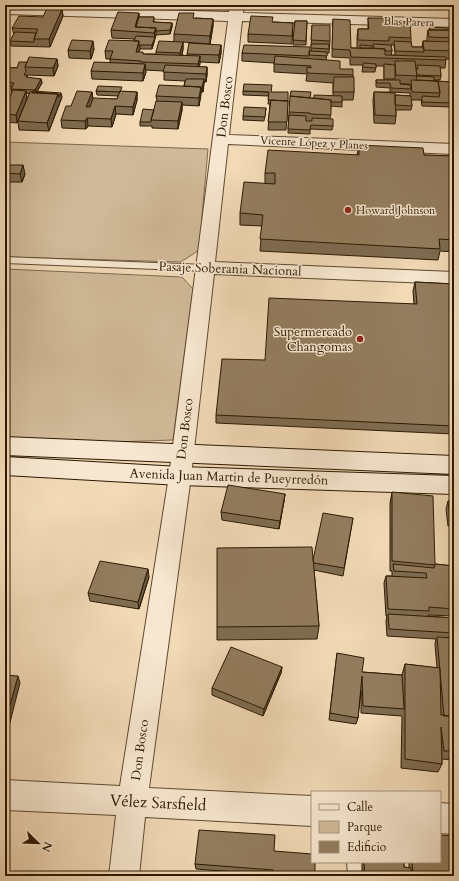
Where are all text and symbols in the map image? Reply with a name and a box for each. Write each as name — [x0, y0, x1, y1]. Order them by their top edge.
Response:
street label: Blas Parera — [383, 14, 435, 30]
street label: Don Bosco — [212, 75, 238, 139]
street label: Vicente López y Planes — [260, 133, 369, 153]
place label: Howard Johnson — [356, 203, 436, 218]
marker: Howard Johnson — [343, 205, 353, 215]
street label: Pasaje Soberania Nacional — [158, 258, 302, 281]
place label: Supermercado Changomas — [274, 323, 352, 356]
marker: Supermercado Changomas — [355, 334, 365, 344]
street label: Don Bosco — [172, 397, 198, 461]
street label: Avenida Juan Martin de Pueyrredón — [129, 465, 329, 489]
street label: Don Bosco — [127, 718, 153, 782]
street label: Vélez Sarsfield — [109, 789, 207, 817]
legend — [311, 791, 441, 863]
text: Calle — [347, 799, 373, 815]
text: Parque — [347, 819, 382, 835]
north arrow — [18, 823, 58, 863]
text: N — [38, 839, 56, 854]
text: Edificio — [347, 839, 387, 855]

